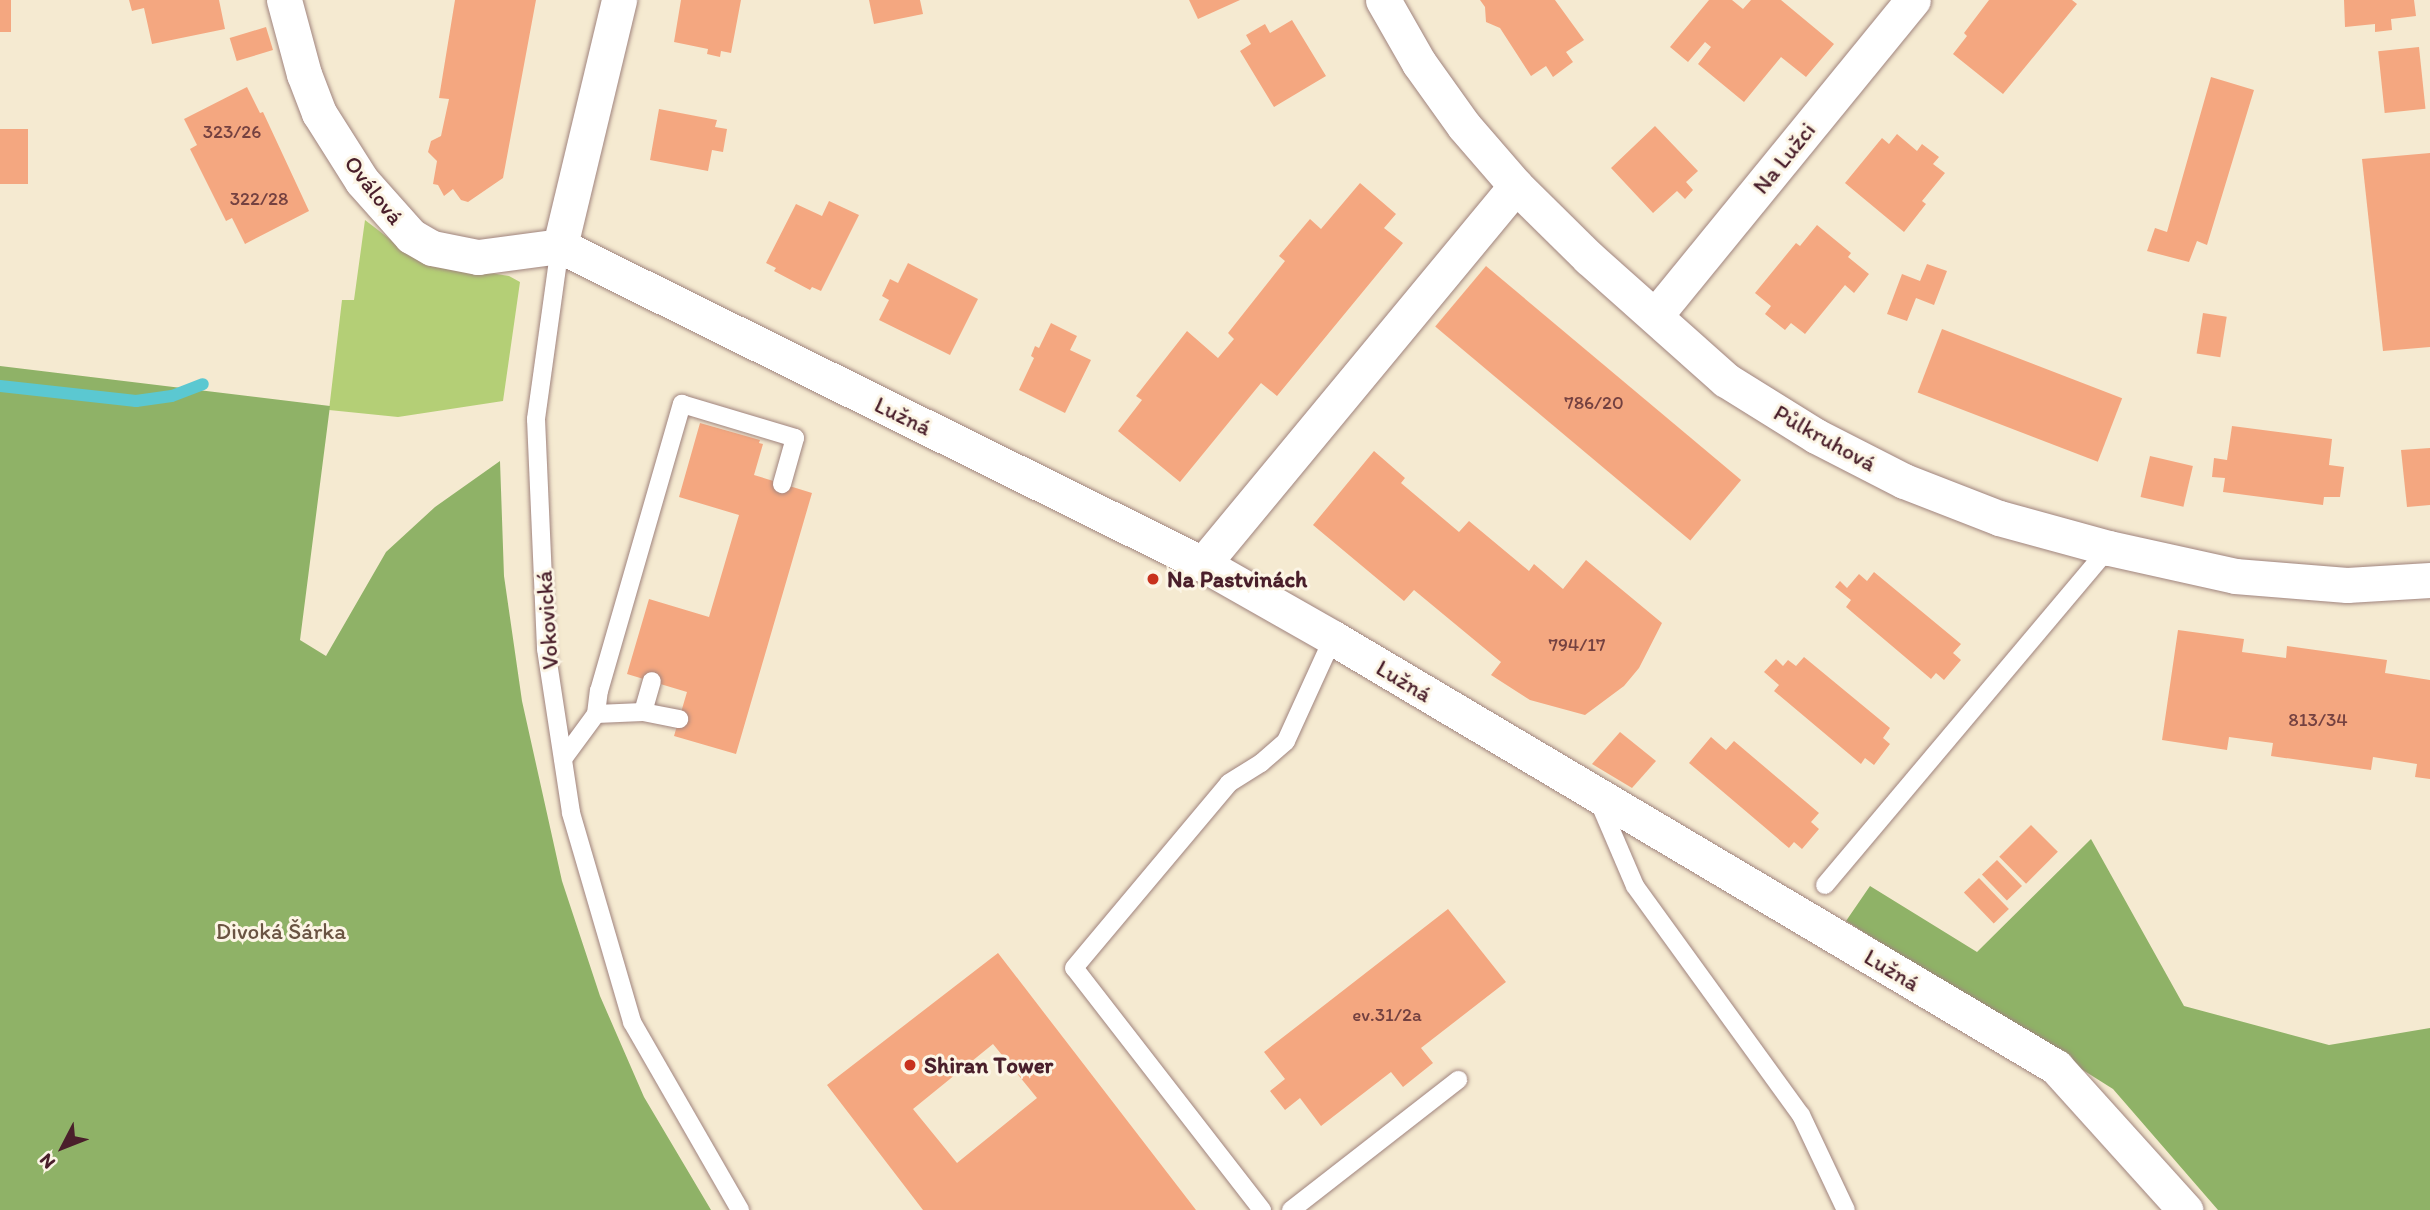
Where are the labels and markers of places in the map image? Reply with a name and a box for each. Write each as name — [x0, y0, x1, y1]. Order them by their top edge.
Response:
place label: Na Pastvinách — [1167, 565, 1307, 593]
marker: Na Pastvinách — [1145, 571, 1161, 587]
place label: Shiran Tower — [924, 1051, 1051, 1079]
marker: Shiran Tower — [902, 1057, 918, 1073]

